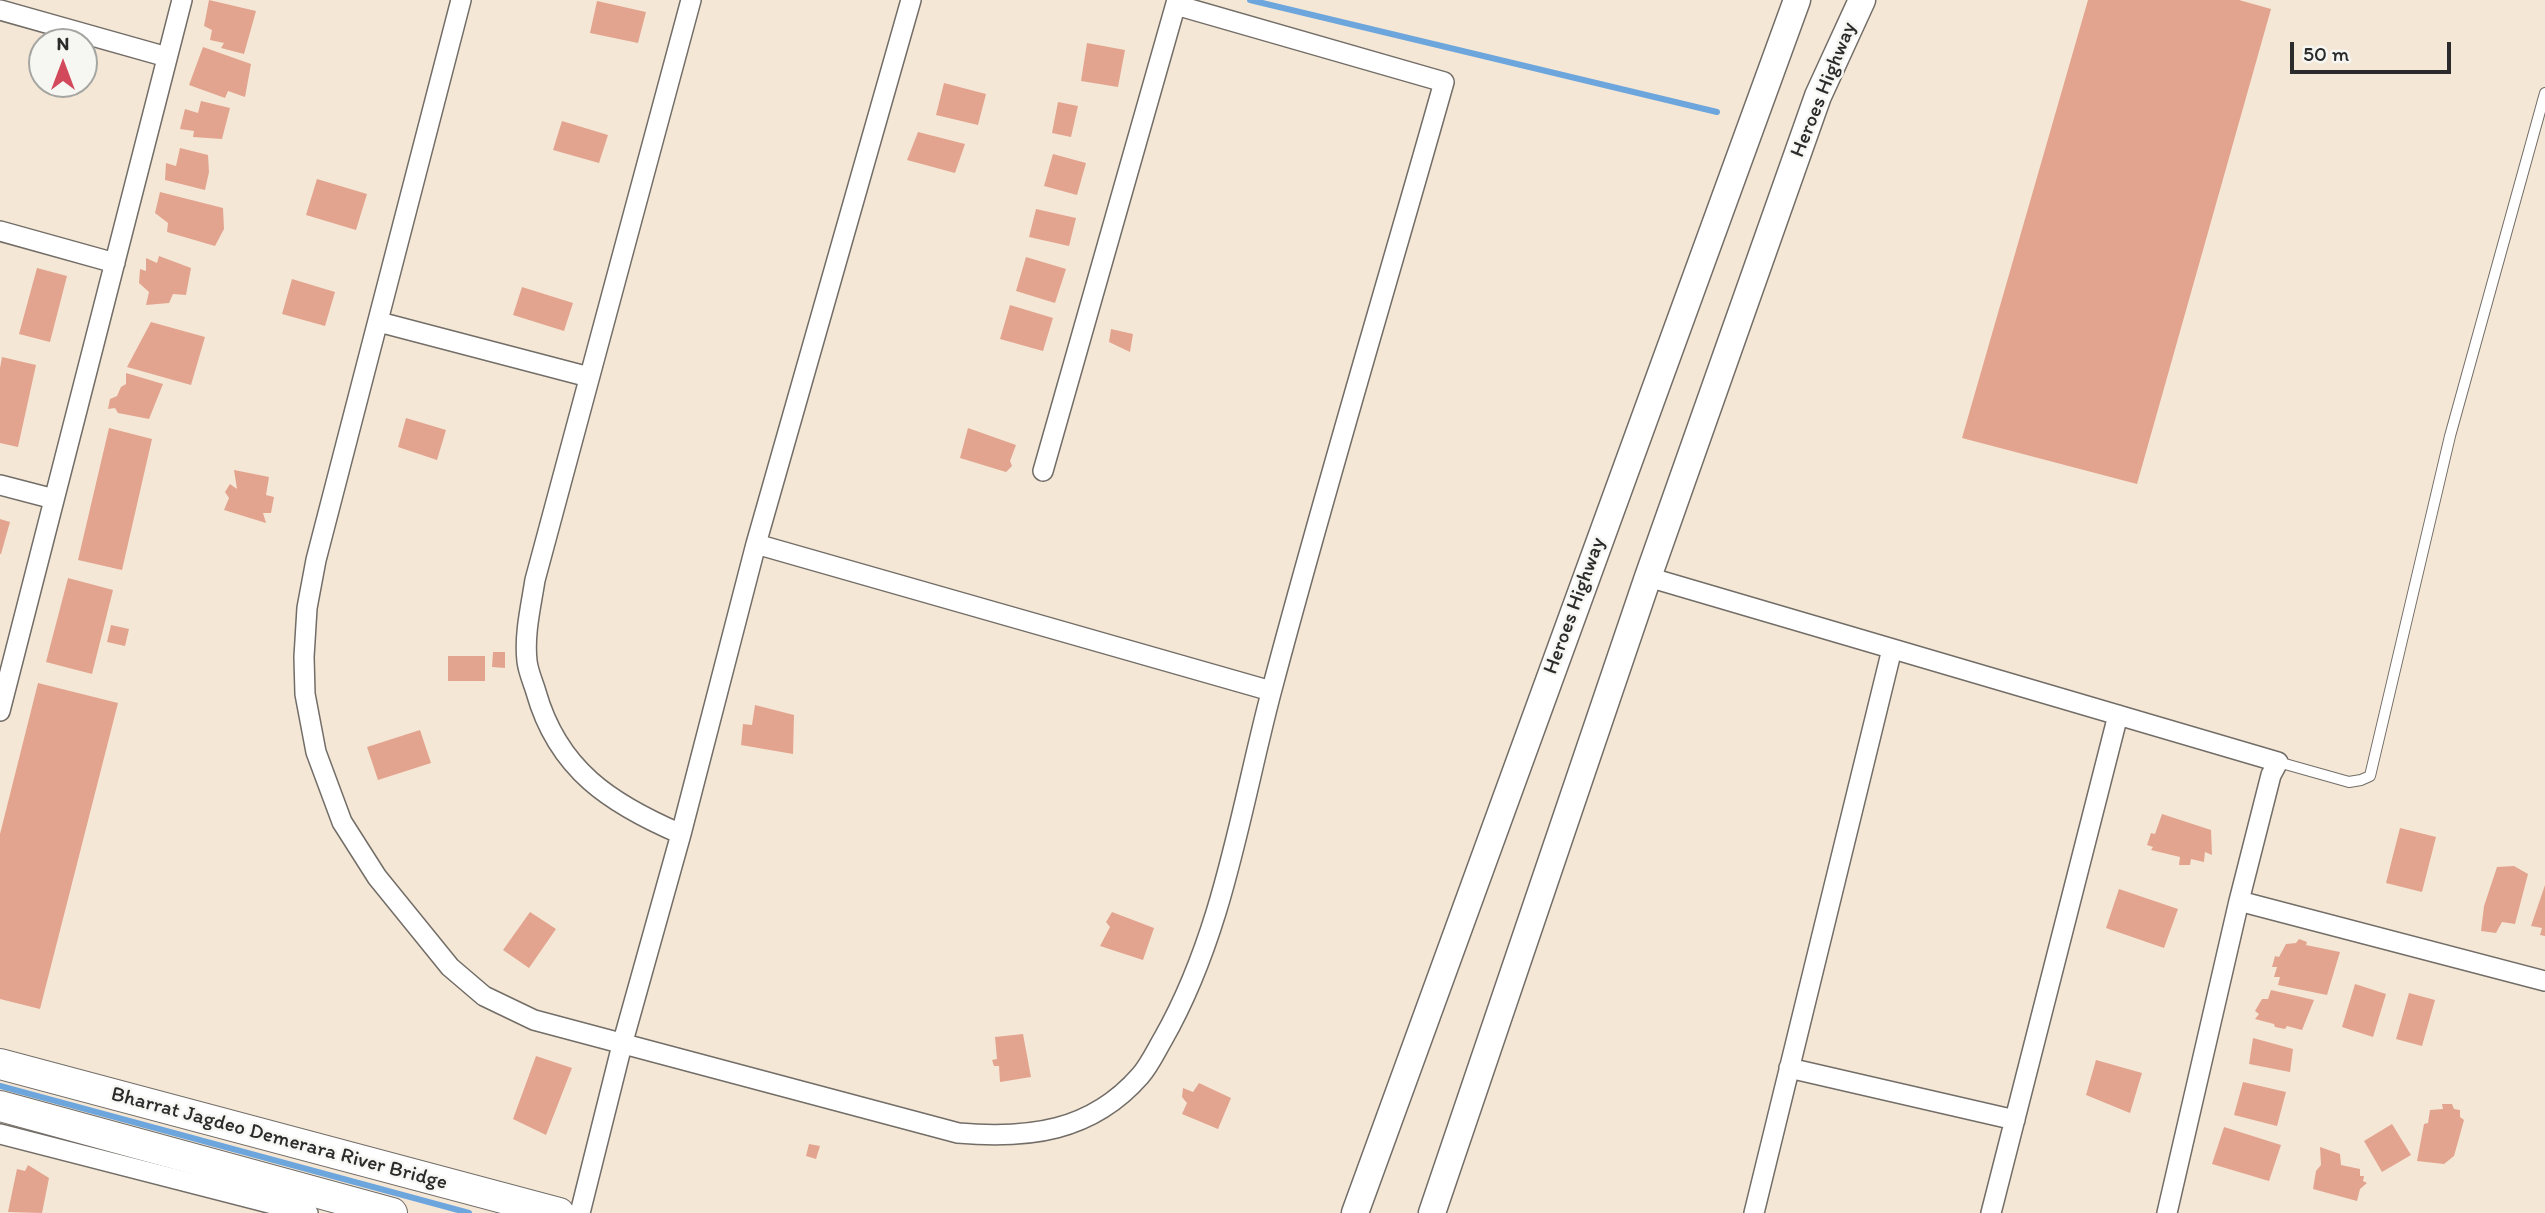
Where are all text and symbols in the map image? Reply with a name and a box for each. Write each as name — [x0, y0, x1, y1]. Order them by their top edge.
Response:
street label: Heroes Highway — [1785, 19, 1863, 161]
north arrow — [28, 28, 98, 98]
scale bar — [2293, 28, 2454, 72]
text: N — [57, 32, 69, 55]
text: 50 m — [2303, 41, 2349, 66]
street label: Heroes Highway — [1539, 534, 1611, 678]
street label: Bharrat Jagdeo Demerara River Bridge — [108, 1082, 450, 1196]

